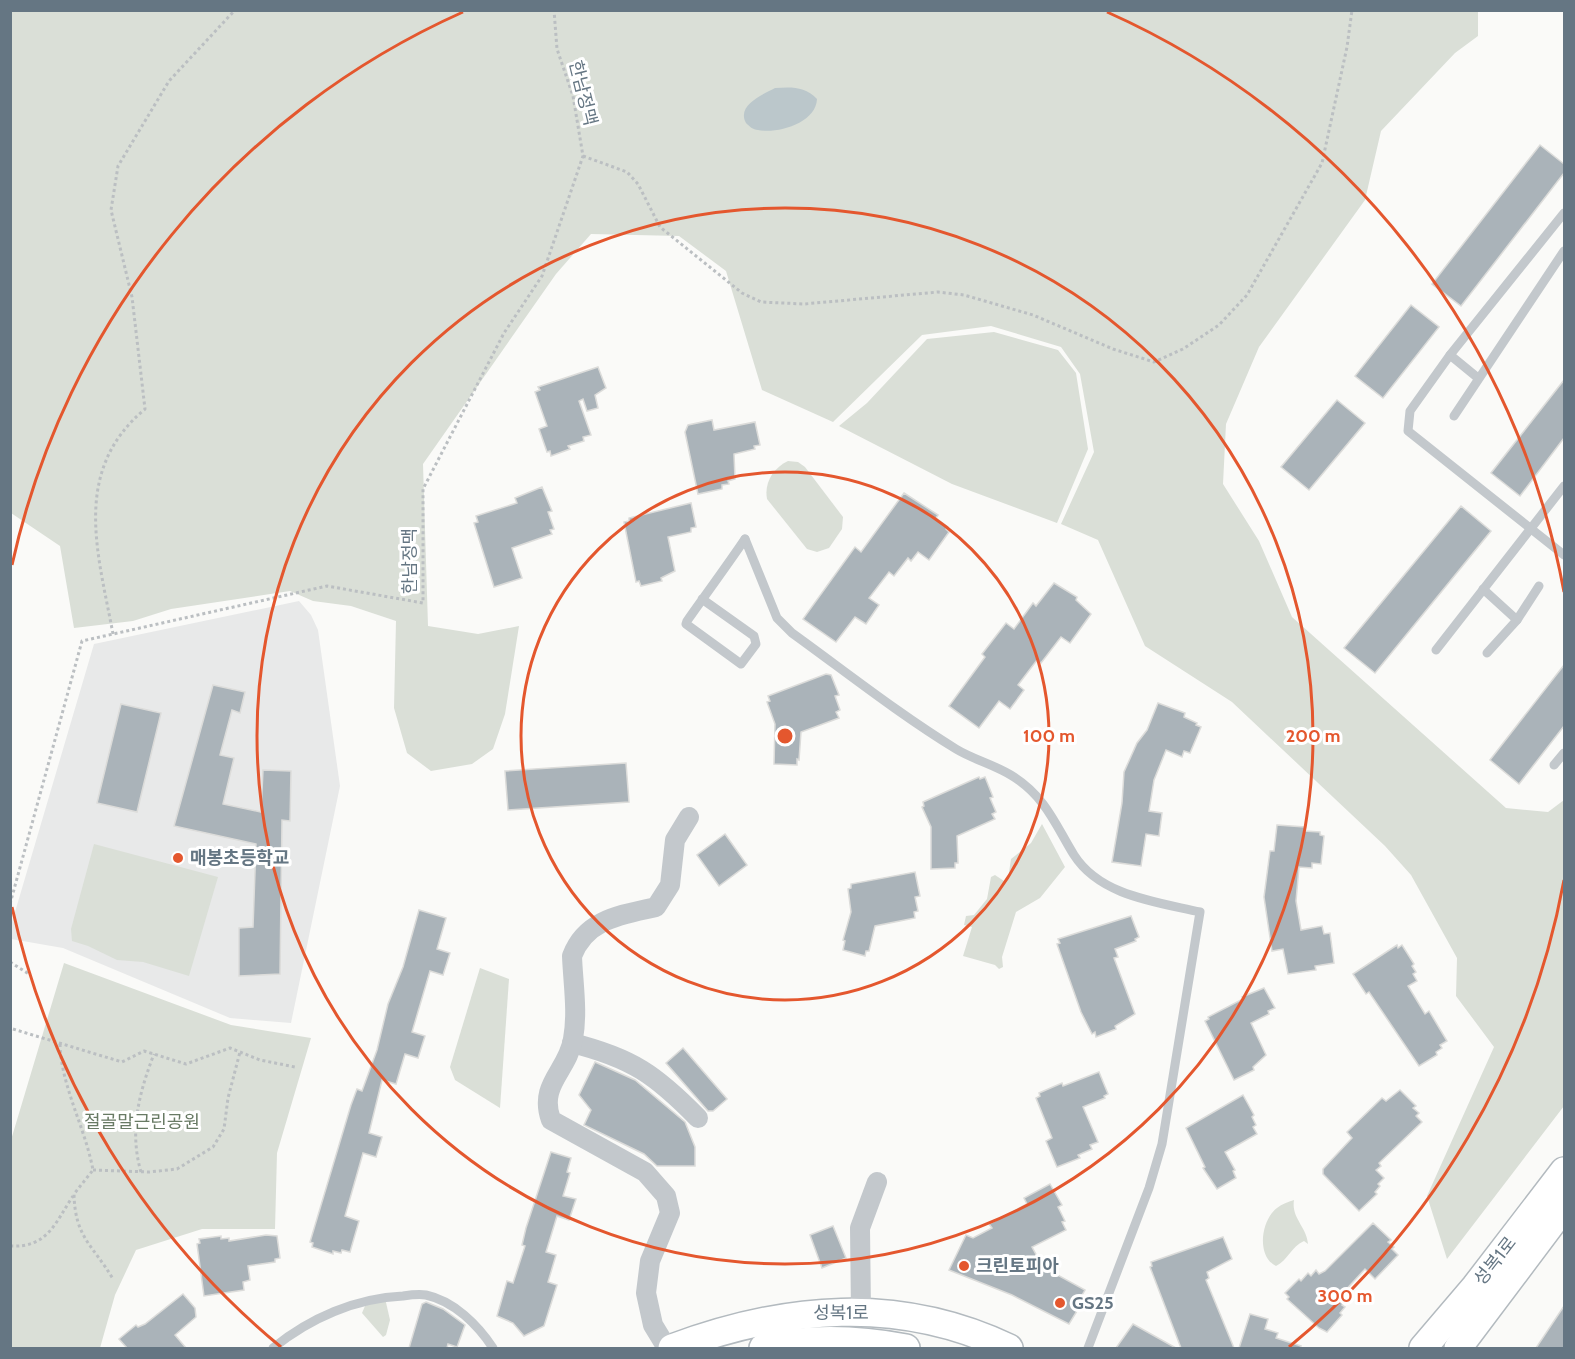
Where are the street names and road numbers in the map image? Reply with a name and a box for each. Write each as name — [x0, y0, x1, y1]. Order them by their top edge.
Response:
street label: 한남정맥 — [564, 58, 602, 128]
street label: 한남정맥 — [399, 528, 421, 594]
street label: 성복1로 — [1469, 1232, 1521, 1290]
street label: 성복1로 — [813, 1302, 869, 1324]

